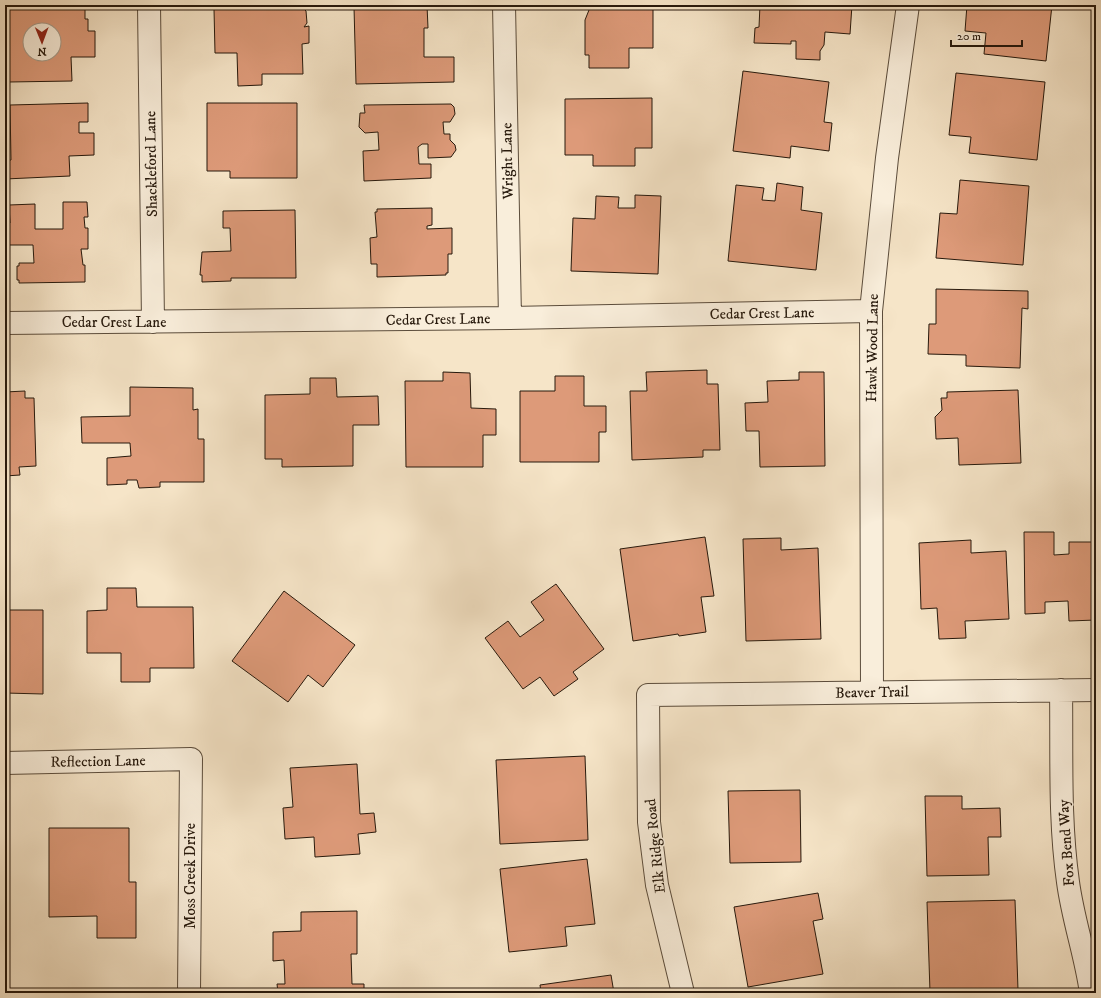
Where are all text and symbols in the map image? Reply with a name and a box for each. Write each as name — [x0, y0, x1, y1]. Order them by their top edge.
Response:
north arrow — [22, 22, 62, 62]
scale bar — [951, 22, 1022, 48]
text: 20 m — [957, 29, 981, 44]
text: N — [38, 44, 47, 58]
street label: Shackleford Lane — [141, 111, 162, 217]
street label: Wright Lane — [497, 122, 518, 200]
street label: Hawk Wood Lane — [862, 294, 883, 402]
street label: Cedar Crest Lane — [709, 303, 815, 324]
street label: Cedar Crest Lane — [385, 309, 491, 330]
street label: Cedar Crest Lane — [62, 313, 166, 332]
street label: Beaver Trail — [835, 682, 910, 703]
street label: Reflection Lane — [50, 751, 146, 772]
street label: Elk Ridge Road — [641, 797, 670, 894]
street label: Fox Bend Way — [1054, 798, 1079, 887]
street label: Moss Creek Drive — [181, 823, 200, 929]

